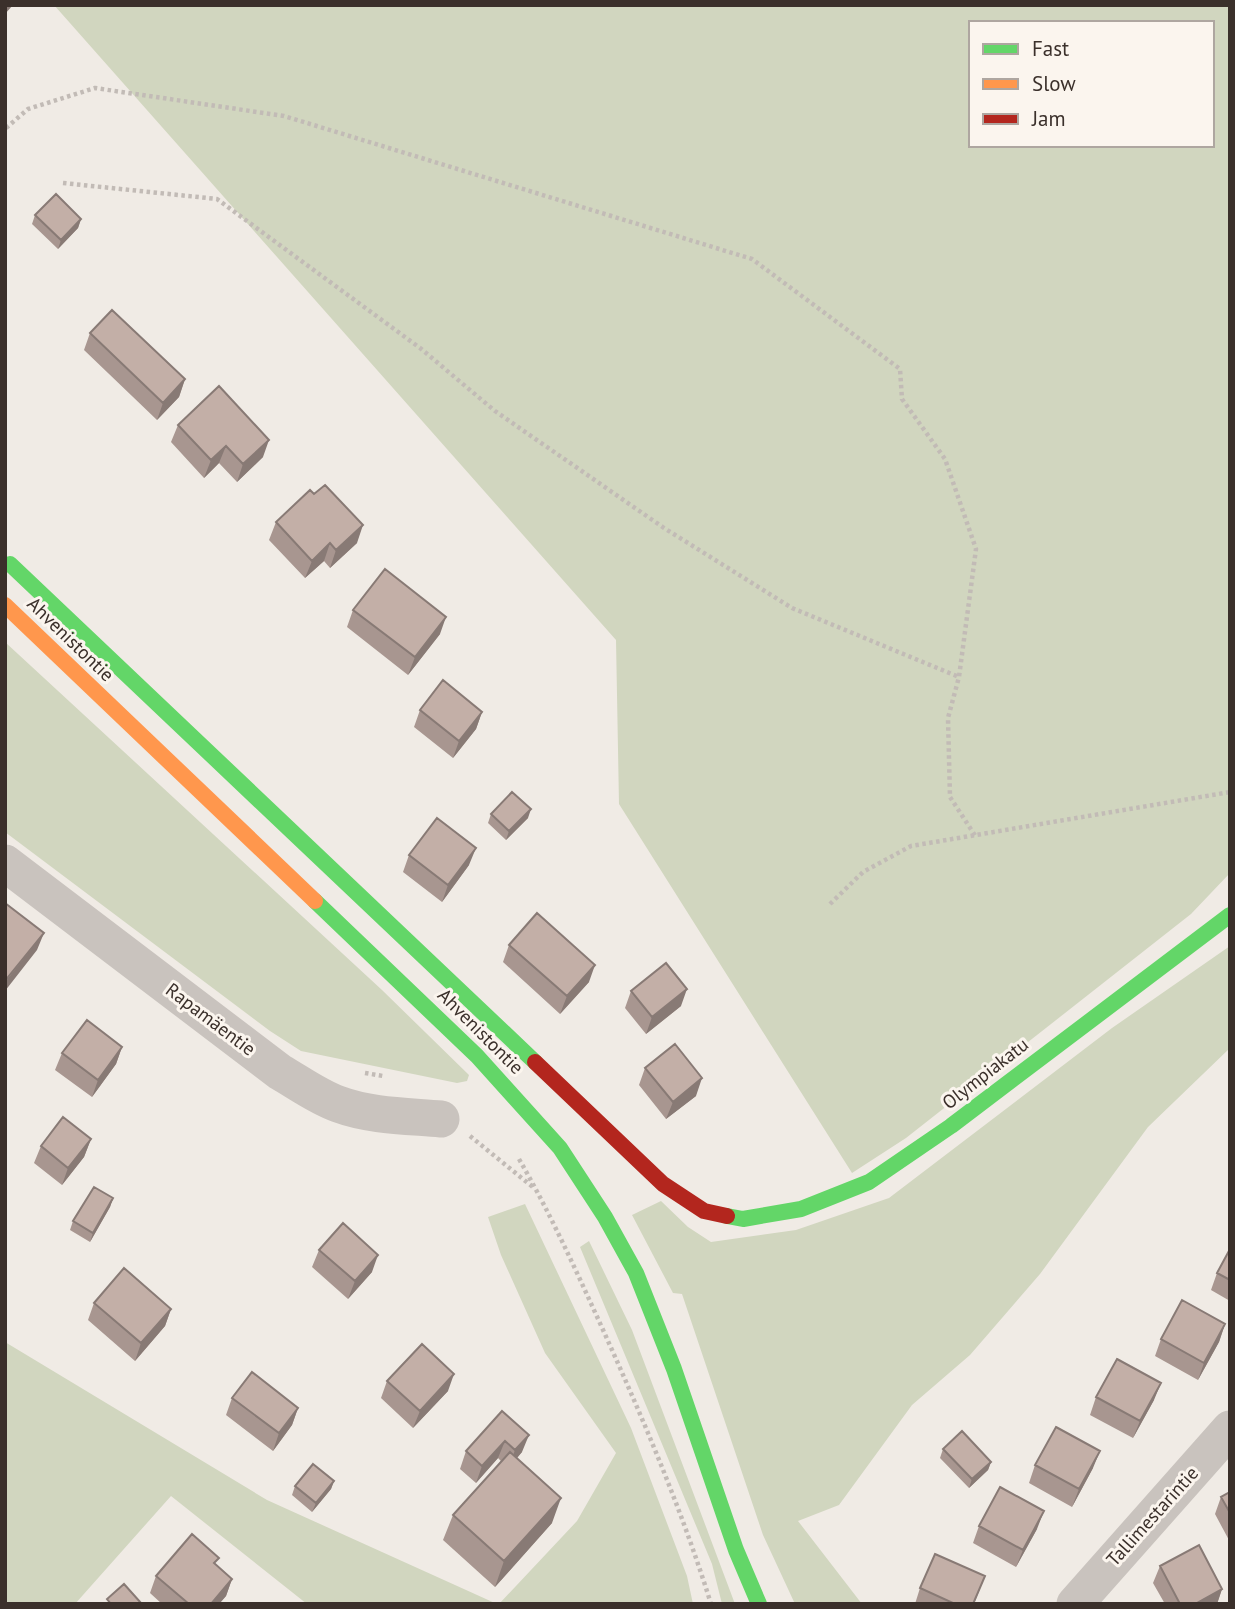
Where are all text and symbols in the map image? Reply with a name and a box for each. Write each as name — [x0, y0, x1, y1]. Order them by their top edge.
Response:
legend — [969, 21, 1214, 147]
text: Fast — [1032, 35, 1069, 62]
text: Slow — [1032, 70, 1076, 97]
text: Jam — [1031, 105, 1066, 132]
street label: Ahvenistontie — [23, 592, 119, 686]
street label: Rapamäentie — [161, 977, 261, 1061]
street label: Ahvenistontie — [433, 983, 529, 1079]
street label: Olympiakatu — [937, 1032, 1033, 1114]
street label: Tallimestarintie — [1101, 1461, 1203, 1571]

